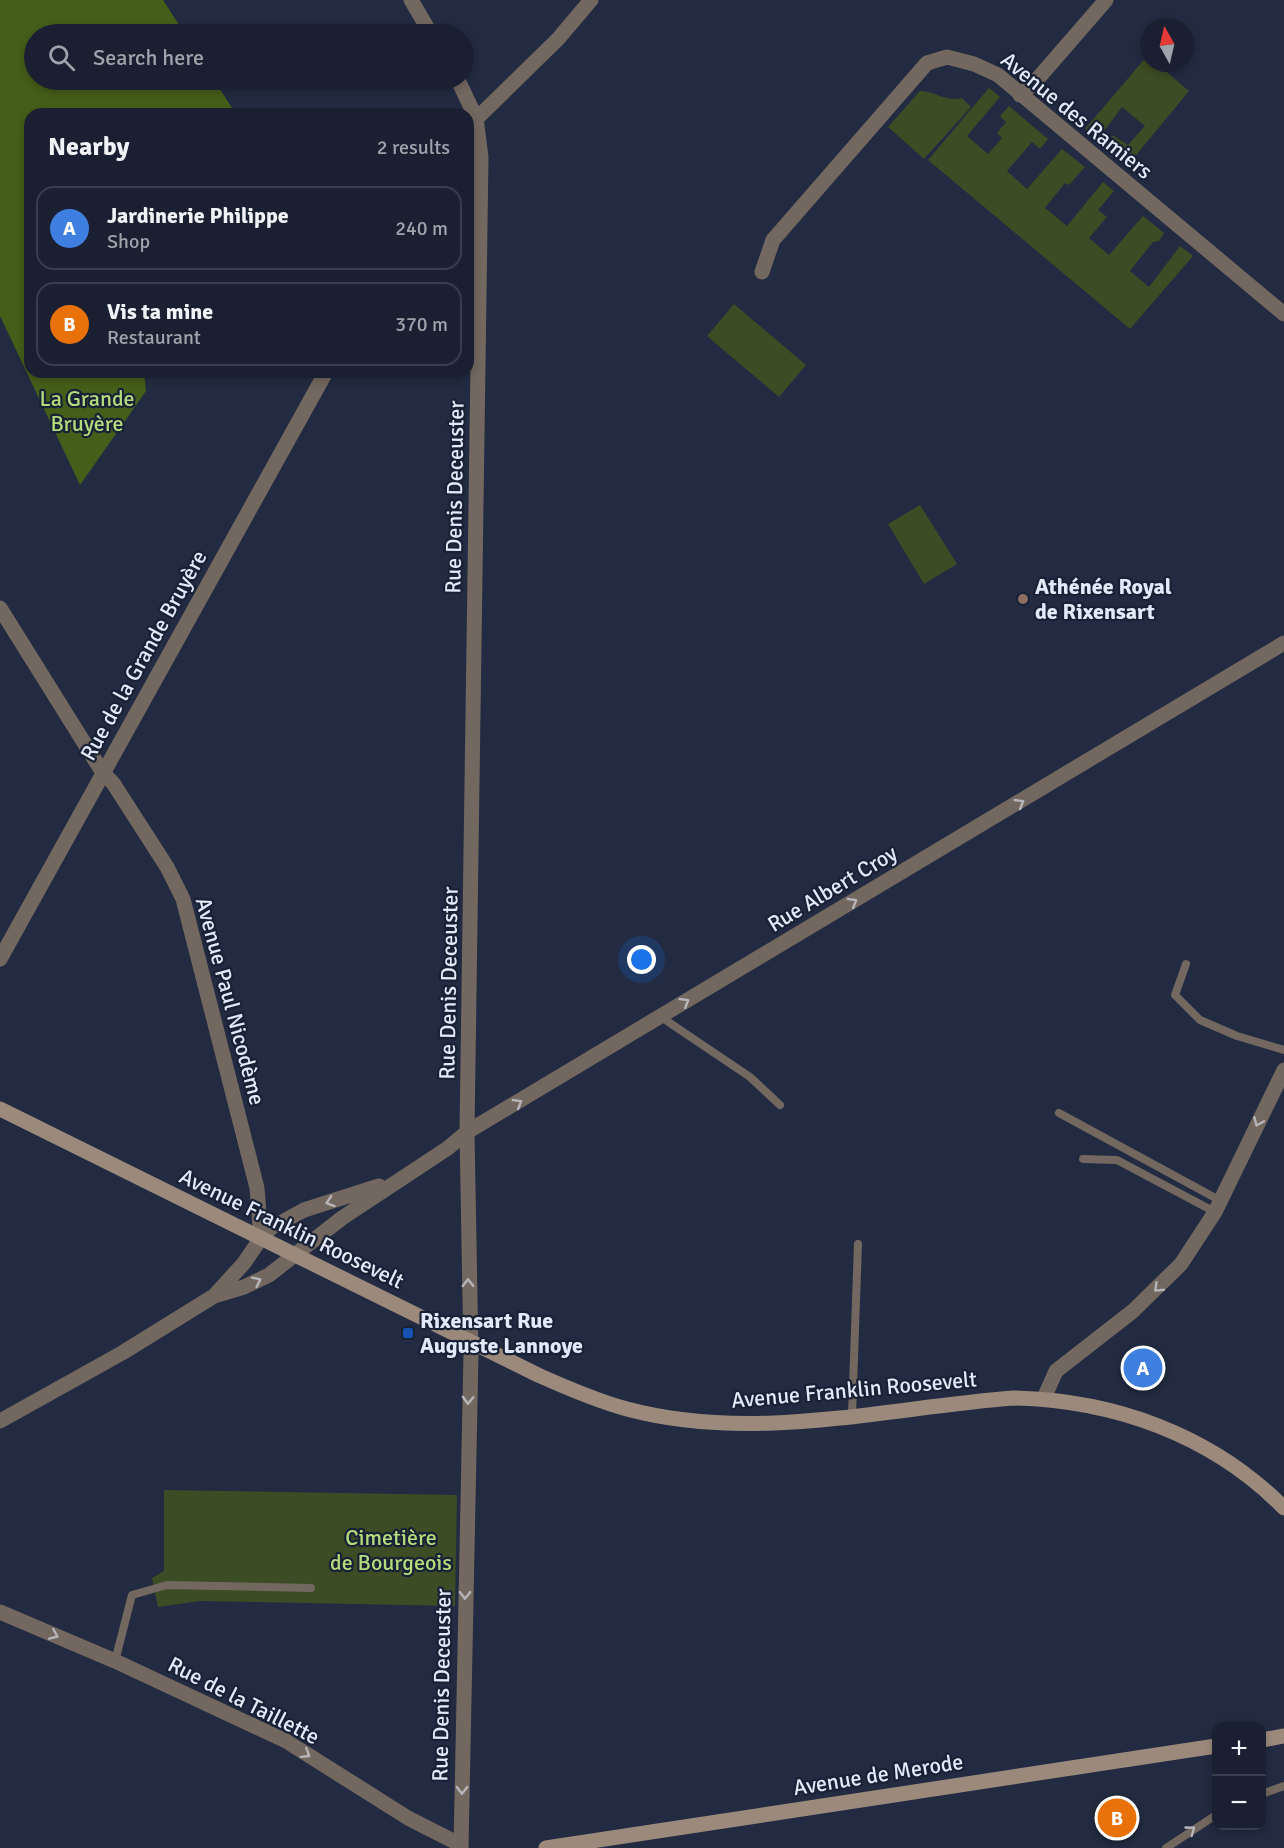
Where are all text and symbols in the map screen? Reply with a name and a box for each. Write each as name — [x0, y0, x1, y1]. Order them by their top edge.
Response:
north arrow — [1140, 18, 1194, 72]
search box — [24, 24, 474, 90]
icon: search — [45, 41, 78, 74]
text: Search here — [93, 44, 204, 71]
street label: Avenue des Ramiers — [995, 46, 1158, 185]
text: Nearby — [48, 131, 129, 163]
text: 2 results — [377, 135, 450, 160]
text: Jardinerie Philippe — [107, 202, 289, 229]
text: A — [63, 216, 76, 241]
text: 240 m — [395, 216, 448, 241]
text: Shop — [107, 229, 150, 254]
text: Vis ta mine — [107, 298, 213, 325]
text: B — [63, 312, 76, 337]
text: 370 m — [395, 312, 448, 337]
text: Restaurant — [107, 325, 201, 350]
park label: La Grande Bruyère — [39, 385, 135, 437]
street label: Rue Denis Deceuster — [439, 400, 470, 594]
street label: Rue de la Grande Bruyère — [74, 545, 212, 765]
place label: Athénée Royal de Rixensart — [1035, 573, 1172, 625]
marker: Athénée Royal de Rixensart — [1016, 592, 1030, 606]
one-way arrow — [1014, 798, 1024, 810]
street label: Rue Albert Croy — [763, 839, 903, 938]
street label: Rue Denis Deceuster — [433, 886, 464, 1080]
street label: Avenue Paul Nicodème — [190, 894, 271, 1108]
one-way arrow — [847, 898, 857, 909]
your location — [627, 945, 656, 974]
one-way arrow — [679, 998, 689, 1010]
one-way arrow — [512, 1099, 522, 1110]
one-way arrow — [1253, 1116, 1265, 1127]
street label: Avenue Franklin Roosevelt — [175, 1162, 409, 1295]
one-way arrow — [325, 1195, 336, 1207]
one-way arrow — [251, 1276, 262, 1288]
one-way arrow — [462, 1279, 474, 1288]
one-way arrow — [1154, 1280, 1165, 1291]
place label: Rixensart Rue Auguste Lannoye — [420, 1307, 583, 1359]
marker: Rixensart Rue Auguste Lannoye — [401, 1326, 415, 1340]
pin: A — [1124, 1346, 1162, 1390]
street label: Avenue Franklin Roosevelt — [730, 1365, 978, 1414]
one-way arrow — [462, 1396, 475, 1405]
park label: Cimetière de Bourgeois — [330, 1524, 452, 1576]
street label: Rue Denis Deceuster — [426, 1588, 457, 1782]
one-way arrow — [458, 1591, 471, 1600]
one-way arrow — [47, 1628, 58, 1640]
street label: Rue de la Taillette — [163, 1651, 324, 1750]
map controls — [1212, 1722, 1266, 1830]
button: + — [1212, 1722, 1266, 1776]
one-way arrow — [299, 1747, 310, 1758]
street label: Avenue de Merode — [791, 1748, 965, 1801]
button: − — [1212, 1776, 1266, 1830]
one-way arrow — [455, 1786, 468, 1795]
pin: B — [1098, 1796, 1136, 1840]
one-way arrow — [1184, 1826, 1195, 1837]

